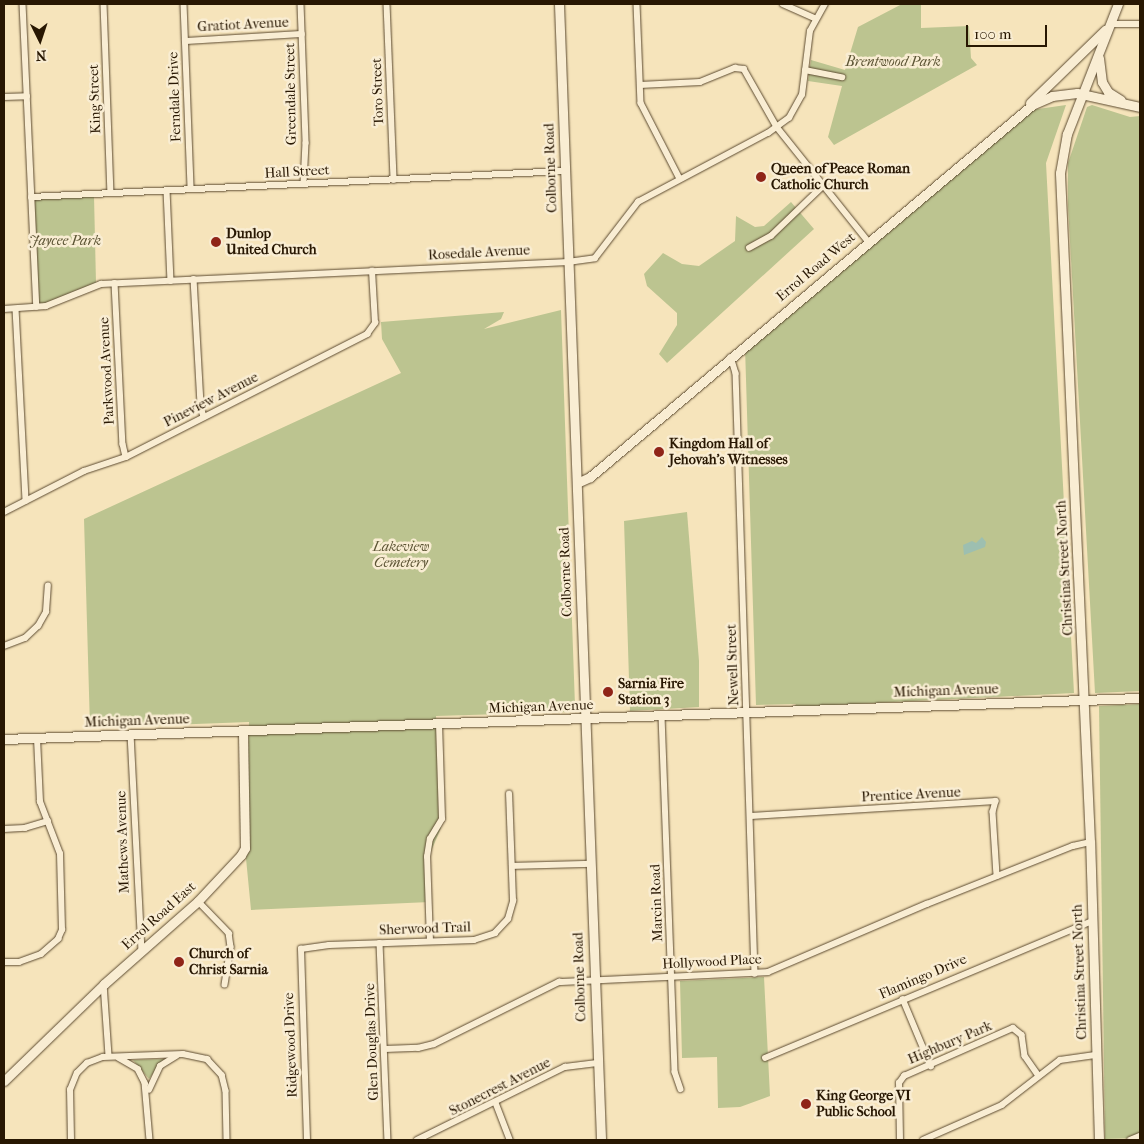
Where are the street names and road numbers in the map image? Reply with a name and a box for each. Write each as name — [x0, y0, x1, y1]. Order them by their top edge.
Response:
street label: Gratiot Avenue — [197, 14, 289, 36]
street label: Greendale Street — [282, 43, 300, 145]
street label: Ferndale Drive — [165, 52, 185, 142]
street label: Toro Street — [368, 58, 388, 126]
street label: King Street — [85, 64, 105, 134]
street label: Colborne Road — [541, 123, 561, 213]
street label: Hall Street — [264, 162, 330, 182]
street label: Errol Road West — [773, 229, 859, 305]
street label: Rosedale Avenue — [428, 242, 530, 264]
street label: Parkwood Avenue — [96, 317, 118, 425]
street label: Pineview Avenue — [161, 369, 261, 431]
street label: Christina Street North — [1053, 500, 1077, 636]
street label: Colborne Road — [556, 527, 576, 617]
street label: Newell Street — [723, 624, 743, 706]
street label: Michigan Avenue — [893, 681, 999, 701]
street label: Michigan Avenue — [488, 697, 594, 717]
street label: Michigan Avenue — [84, 711, 190, 731]
street label: Prentice Avenue — [861, 784, 961, 806]
street label: Mathews Avenue — [113, 790, 133, 894]
street label: Marcin Road — [647, 864, 667, 942]
street label: Errol Road East — [119, 878, 199, 954]
street label: Christina Street North — [1069, 904, 1091, 1040]
street label: Sherwood Trail — [379, 919, 471, 939]
street label: Colborne Road — [570, 932, 590, 1022]
street label: Hollywood Place — [662, 951, 762, 973]
street label: Flamingo Drive — [877, 951, 969, 1003]
street label: Glen Douglas Drive — [362, 983, 382, 1101]
street label: Ridgewood Drive — [281, 992, 301, 1098]
street label: Highbury Park — [905, 1018, 995, 1068]
street label: Stonecrest Avenue — [446, 1054, 554, 1120]

